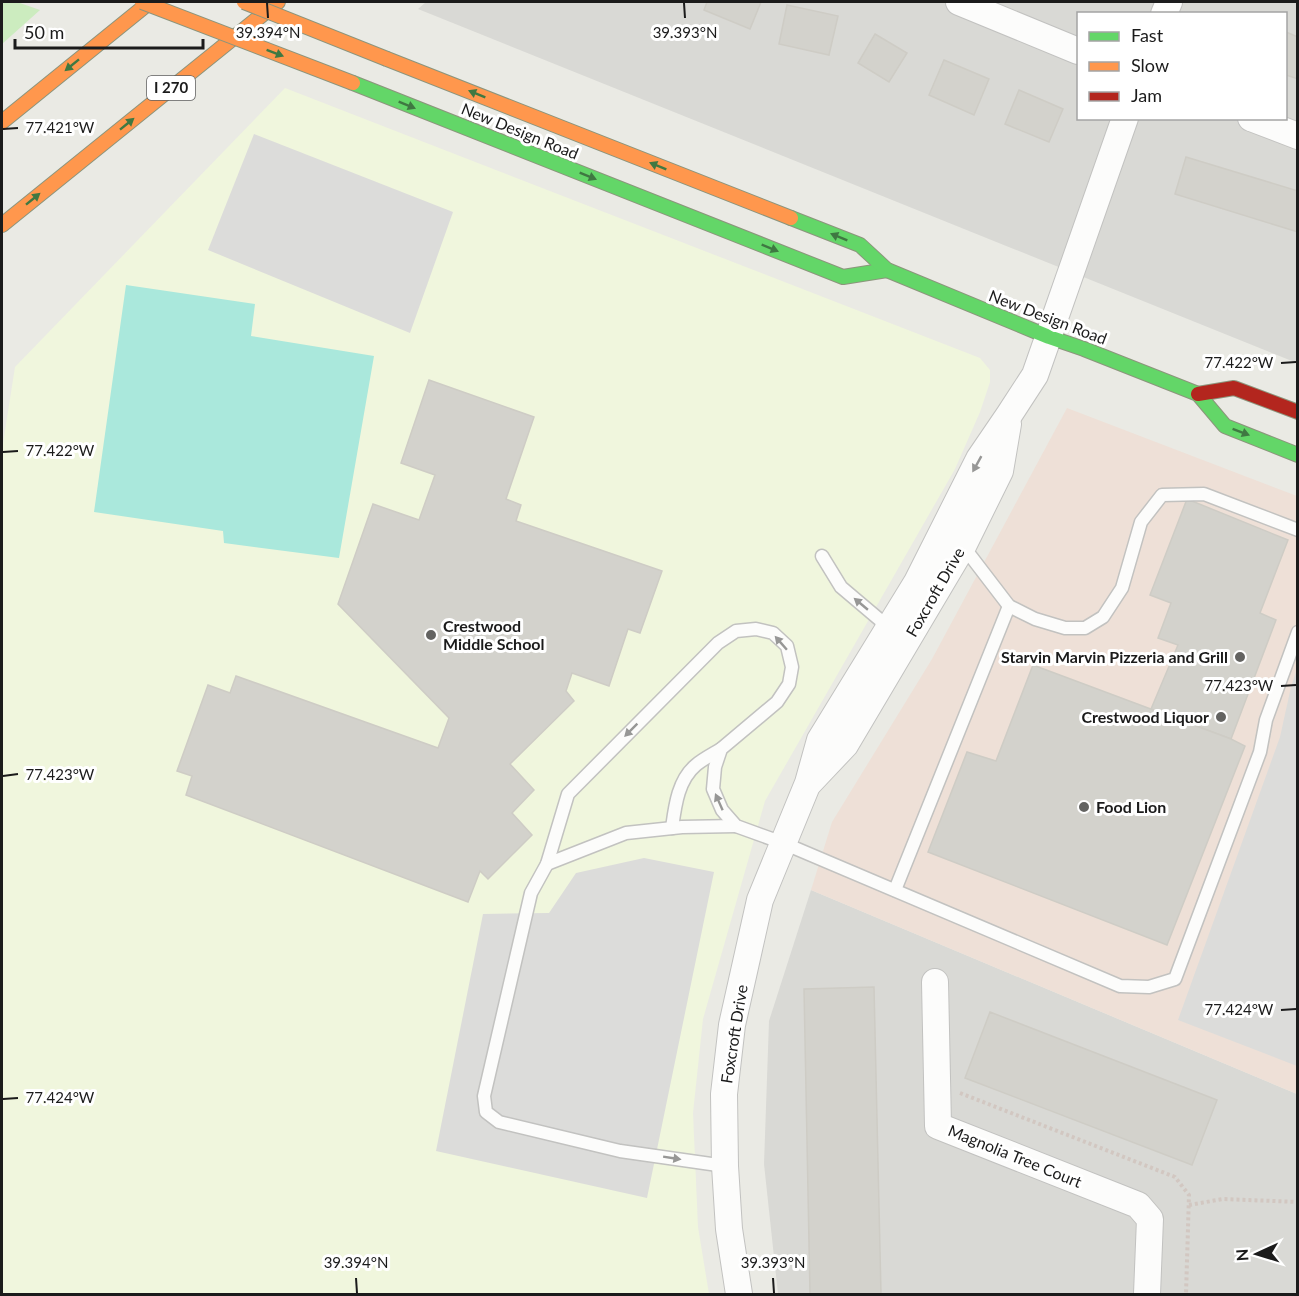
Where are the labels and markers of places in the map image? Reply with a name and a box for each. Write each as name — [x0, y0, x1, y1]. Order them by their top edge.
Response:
place label: Crestwood Middle School — [443, 616, 545, 653]
marker: Crestwood Middle School — [424, 628, 438, 642]
place label: Starvin Marvin Pizzeria and Grill — [1001, 647, 1228, 666]
marker: Starvin Marvin Pizzeria and Grill — [1233, 650, 1247, 664]
place label: Crestwood Liquor — [1081, 707, 1209, 726]
marker: Crestwood Liquor — [1214, 710, 1228, 724]
place label: Food Lion — [1096, 797, 1166, 816]
marker: Food Lion — [1077, 800, 1091, 814]

